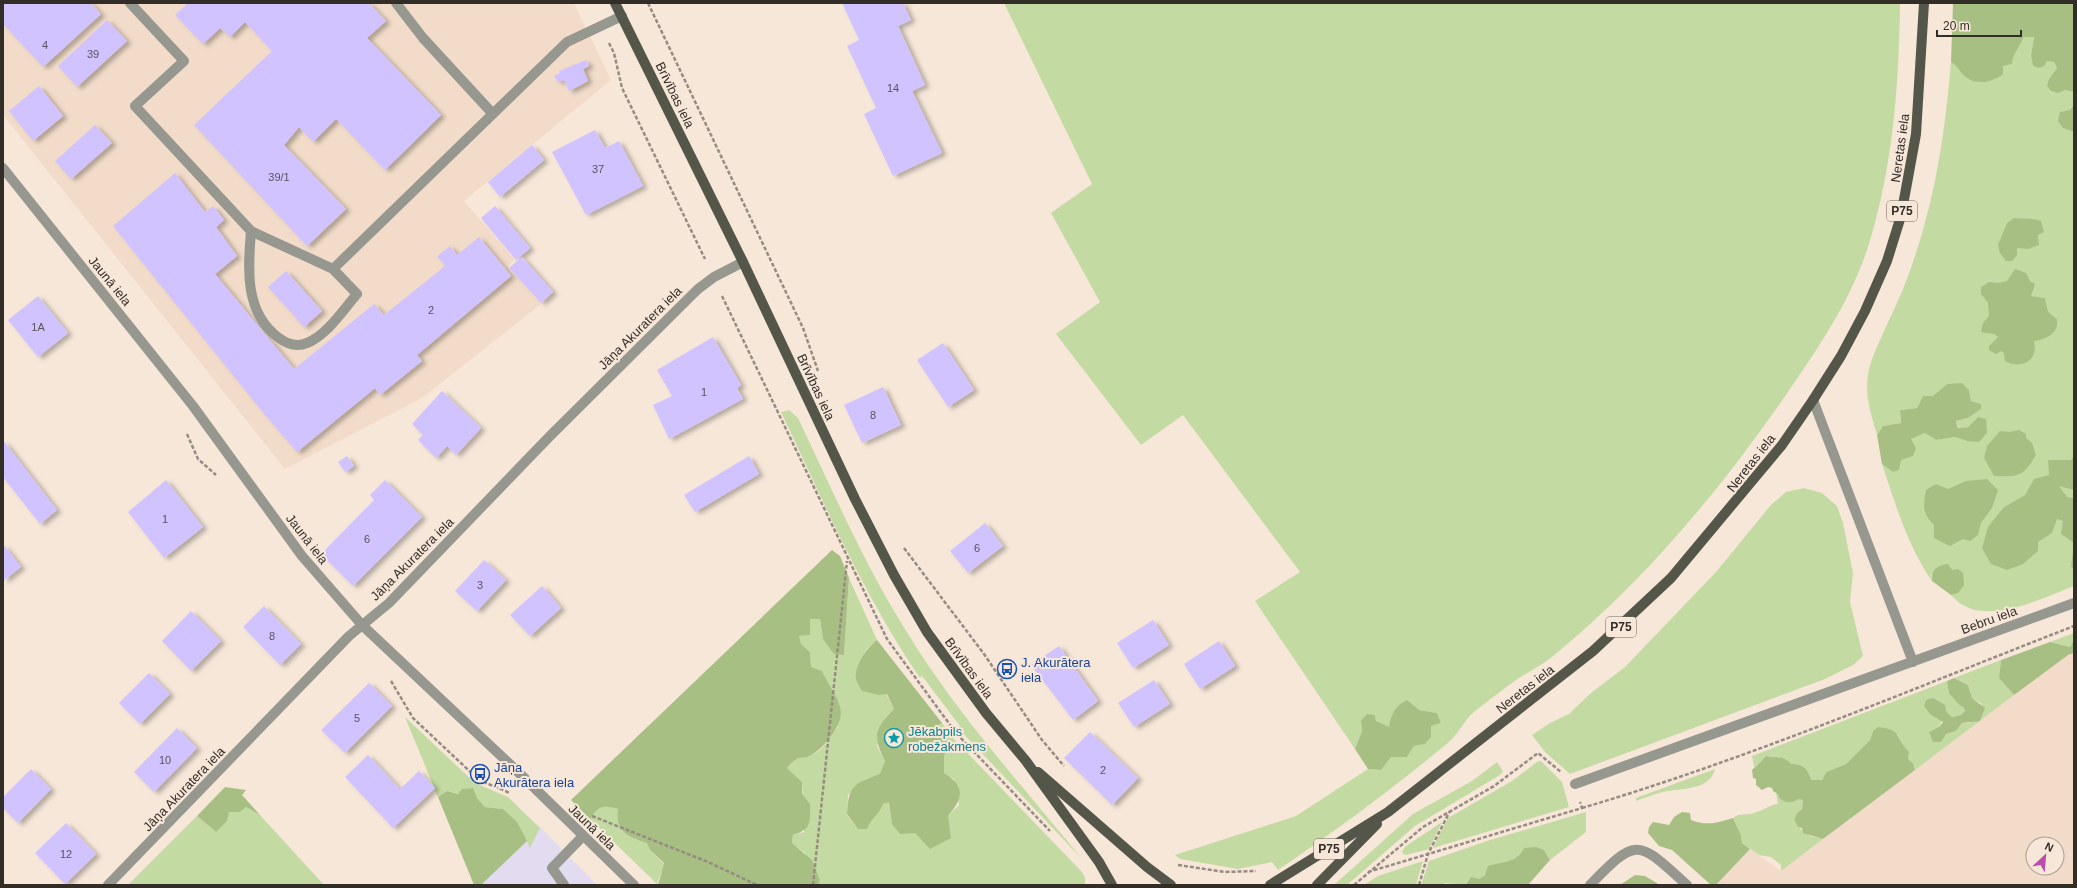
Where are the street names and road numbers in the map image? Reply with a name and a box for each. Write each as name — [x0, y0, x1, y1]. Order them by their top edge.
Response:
street label: Brīvības iela — [653, 60, 698, 131]
street label: Neretas iela — [1888, 112, 1912, 183]
road number: P75 — [1887, 201, 1917, 221]
street label: Jaunā iela — [86, 253, 135, 309]
street label: Jāņa Akuratera iela — [595, 283, 685, 373]
street label: Brīvības iela — [794, 351, 838, 423]
street label: Neretas iela — [1724, 430, 1779, 495]
street label: Jaunā iela — [283, 511, 332, 568]
street label: Jāņa Akuratera iela — [367, 514, 457, 604]
street label: Bebru iela — [1959, 603, 2020, 637]
road number: P75 — [1606, 617, 1636, 637]
street label: Brīvības iela — [942, 635, 997, 702]
street label: Neretas iela — [1493, 661, 1558, 716]
street label: Jāņa Akuratera iela — [140, 743, 229, 834]
street label: Jaunā iela — [565, 801, 619, 854]
road number: P75 — [1314, 839, 1344, 859]

